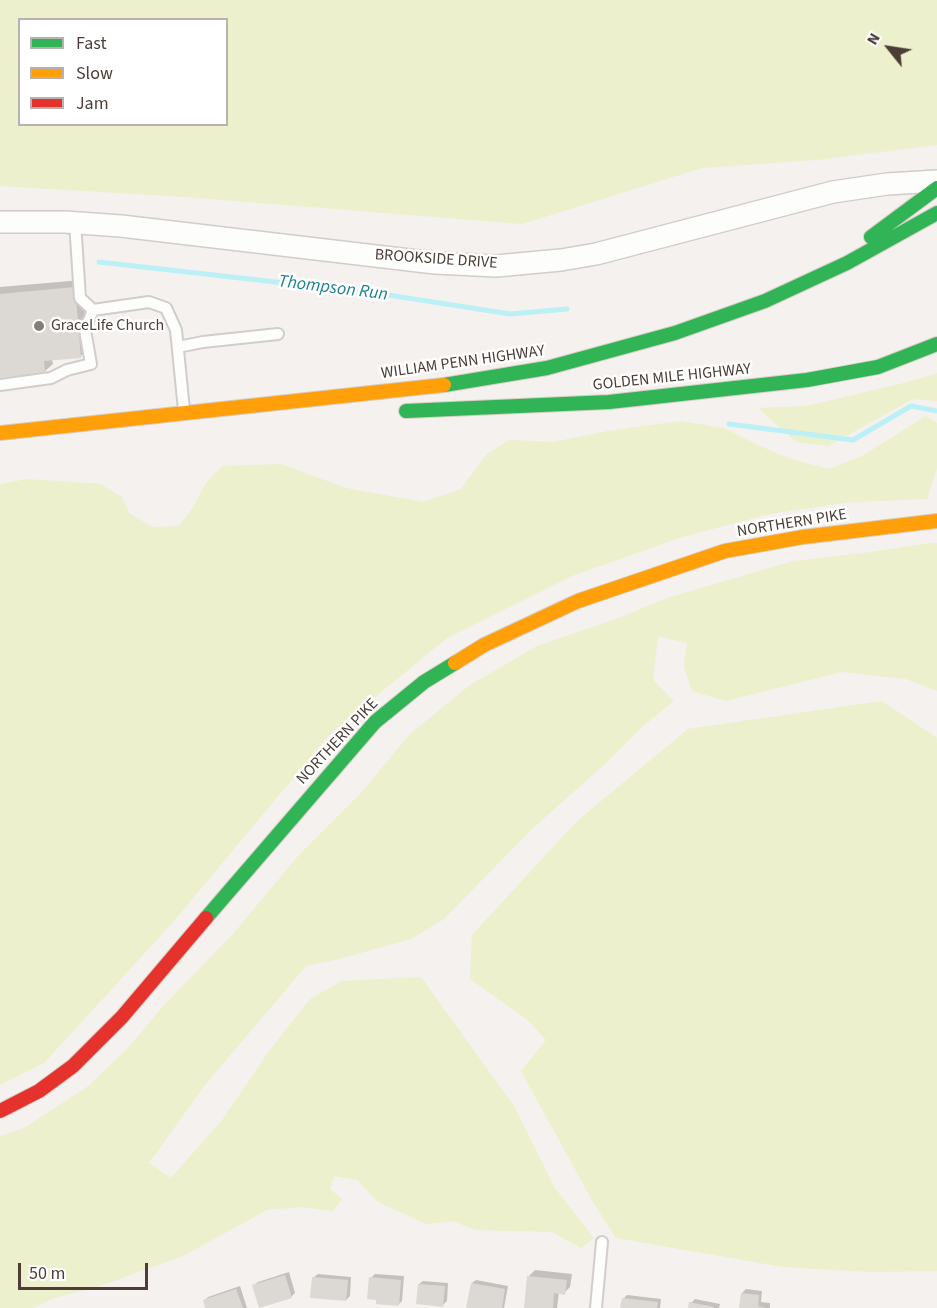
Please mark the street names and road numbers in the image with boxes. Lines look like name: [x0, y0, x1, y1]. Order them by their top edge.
street label: BROOKSIDE DRIVE: [374, 246, 498, 274]
street label: WILLIAM PENN HIGHWAY: [380, 342, 546, 384]
street label: GOLDEN MILE HIGHWAY: [592, 360, 752, 396]
street label: NORTHERN PIKE: [736, 506, 848, 542]
street label: NORTHERN PIKE: [293, 695, 383, 789]

